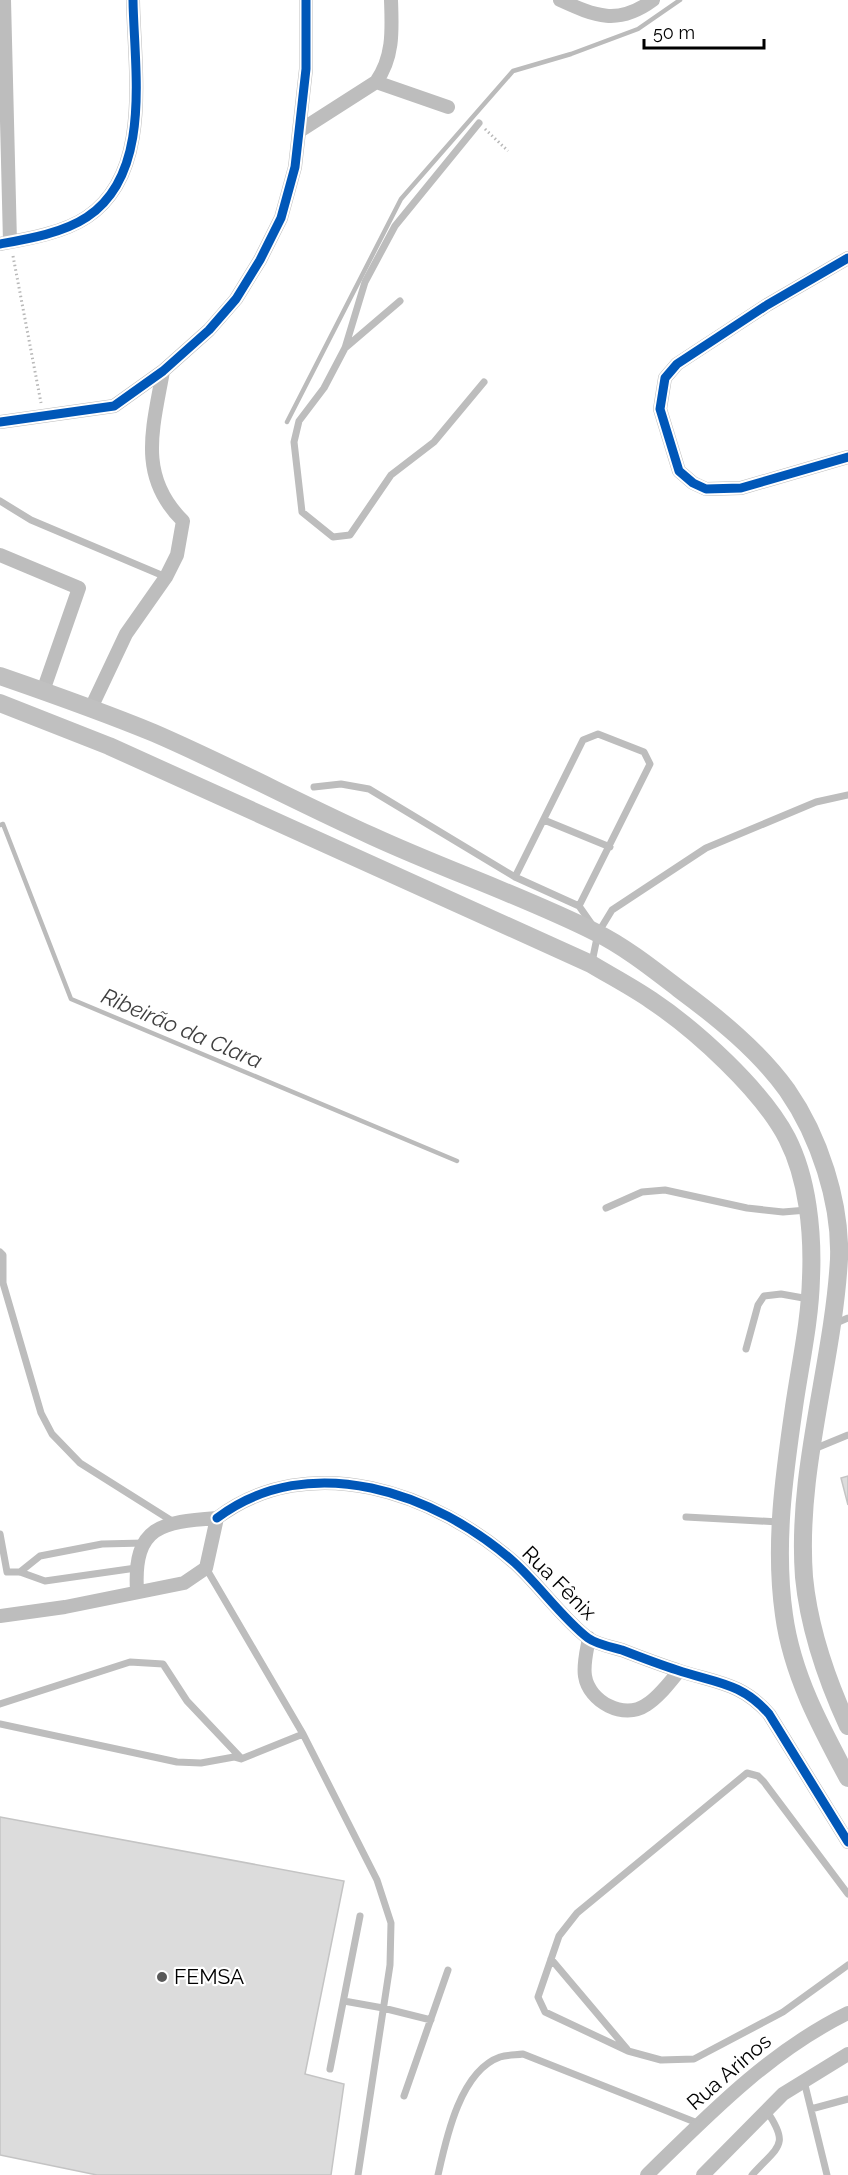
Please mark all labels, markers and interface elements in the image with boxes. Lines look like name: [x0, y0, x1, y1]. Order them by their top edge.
scale bar: [644, 12, 764, 50]
text: 50 m: [653, 22, 695, 43]
water label: Ribeirão da Clara: [98, 982, 266, 1074]
street label: Rua Fênix: [517, 1540, 602, 1625]
place label: FEMSA: [174, 1964, 244, 1989]
marker: FEMSA: [155, 1970, 169, 1984]
street label: Rua Arinos: [682, 2028, 776, 2115]

